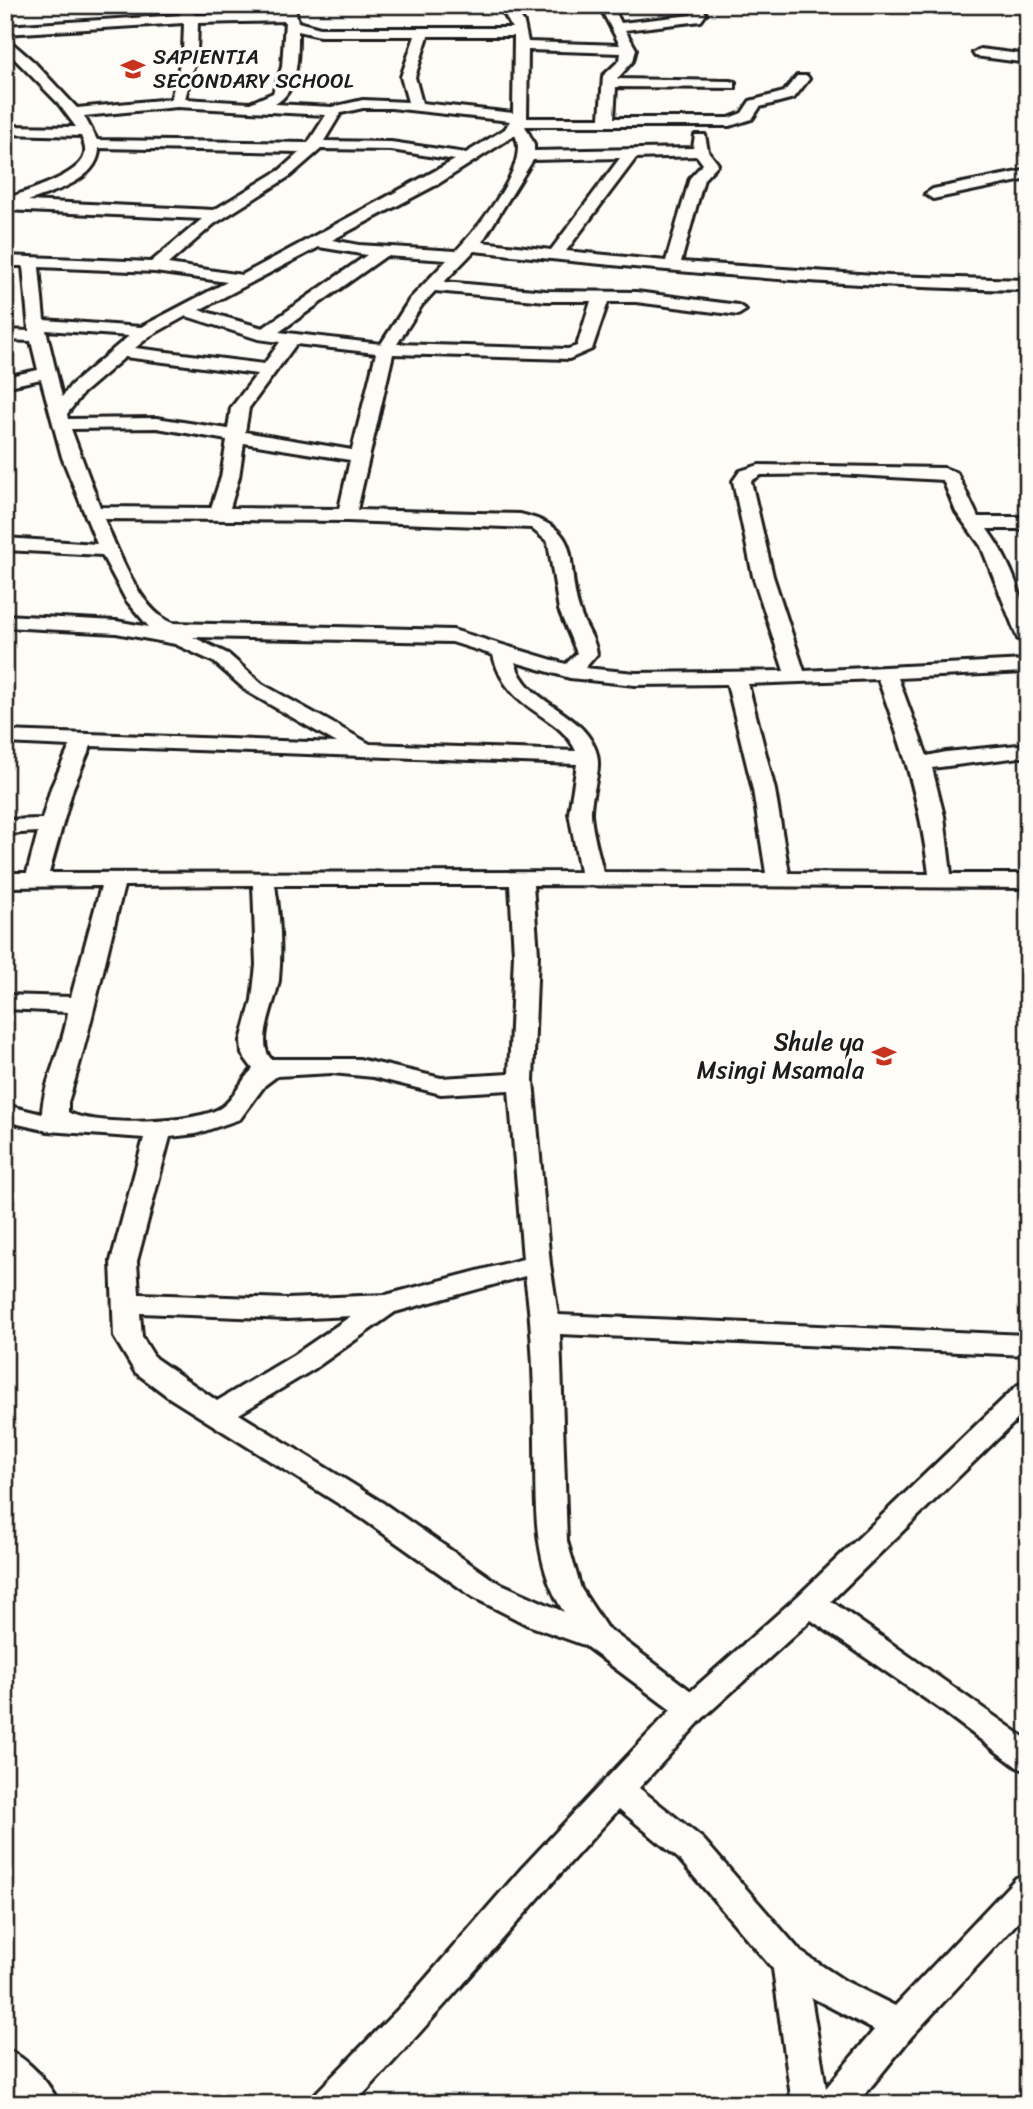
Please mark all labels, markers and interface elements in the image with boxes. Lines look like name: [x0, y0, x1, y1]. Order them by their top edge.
place label: SAPIENTIA SECONDARY SCHOOL: [153, 38, 354, 100]
school or university icon: SAPIENTIA SECONDARY SCHOOL: [119, 55, 147, 83]
place label: Shule ya Msingi Msamala: [697, 1021, 865, 1091]
school or university icon: Shule ya Msingi Msamala: [870, 1042, 898, 1070]

